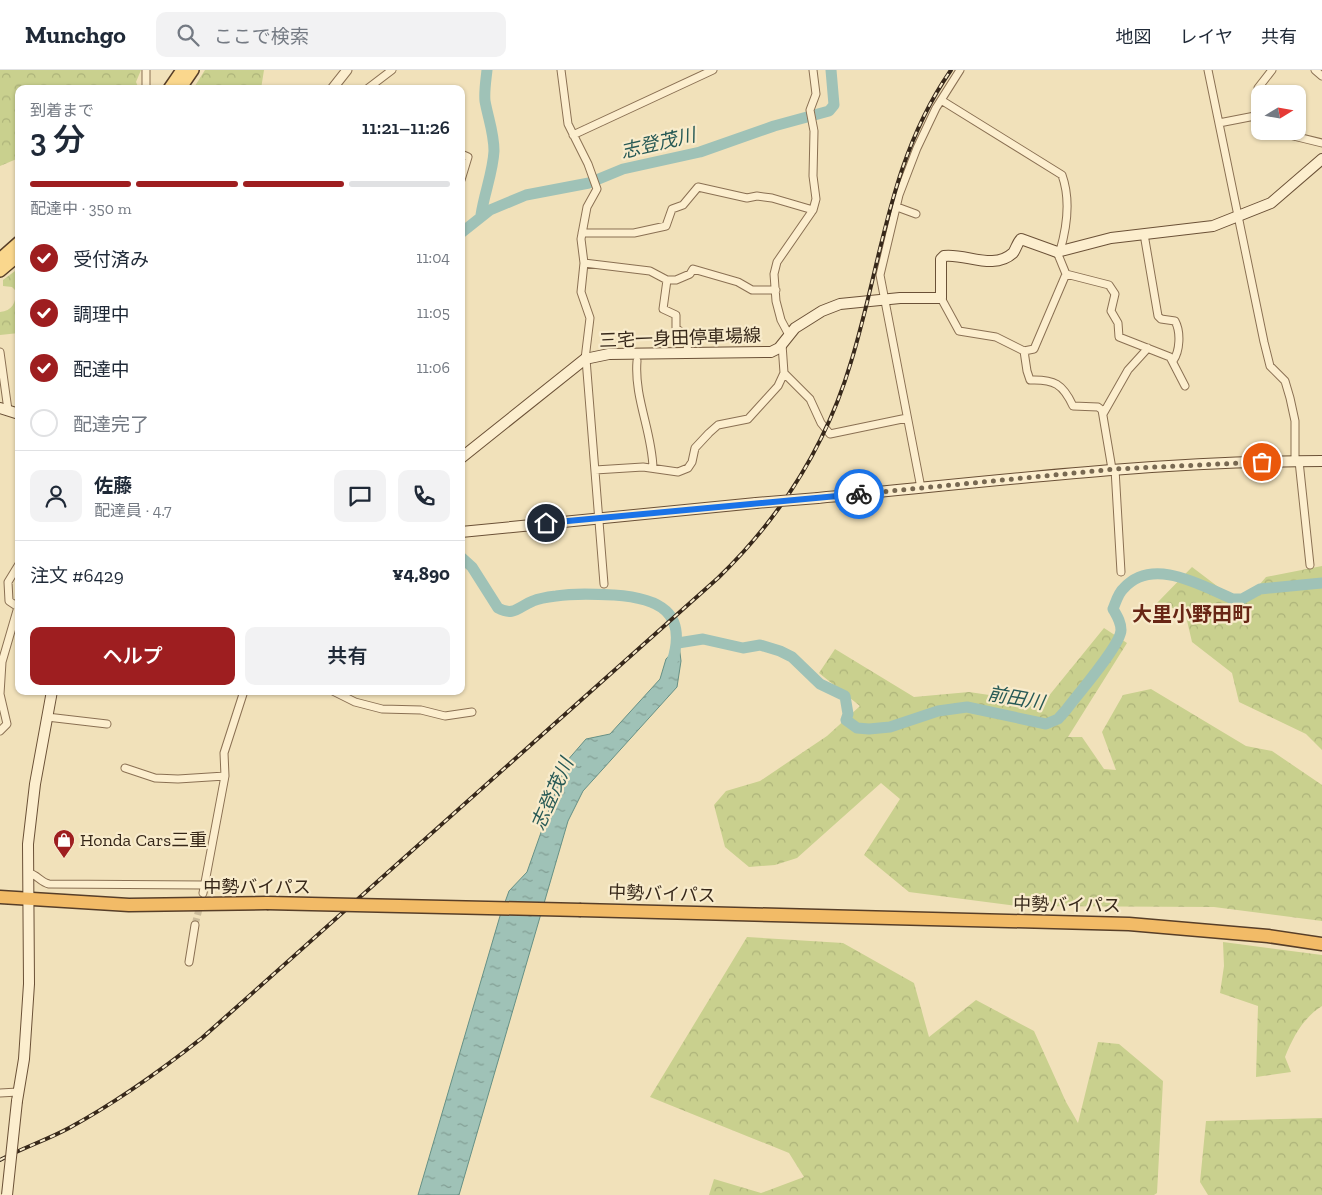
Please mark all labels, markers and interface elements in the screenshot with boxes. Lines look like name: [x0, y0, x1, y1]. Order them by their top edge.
search box: [156, 12, 506, 57]
text: Munchgo: [25, 20, 126, 49]
icon: search: [174, 21, 202, 49]
text: ここで検索: [214, 25, 309, 48]
text: 地図: [1116, 26, 1152, 48]
text: レイヤ: [1180, 26, 1233, 48]
text: 共有: [1261, 26, 1297, 48]
north arrow: [1251, 85, 1306, 140]
map controls: [1251, 85, 1306, 140]
text: 到着まで: [30, 101, 94, 120]
text: 11:21–11:26: [362, 116, 450, 139]
text: 3 分: [30, 121, 85, 159]
water label: 志登茂川: [618, 123, 700, 163]
text: 配達中 · 350 m: [30, 199, 131, 218]
icon: check: [30, 244, 58, 272]
text: 受付済み: [73, 248, 149, 271]
text: 11:04: [416, 248, 450, 267]
icon: check: [30, 299, 58, 327]
text: 調理中: [73, 303, 130, 326]
text: 11:05: [417, 303, 450, 322]
street label: 三宅一身田停車場線: [599, 324, 761, 352]
icon: check: [30, 354, 58, 382]
text: 配達中: [73, 358, 130, 381]
text: 11:06: [416, 358, 450, 377]
text: 配達完了: [73, 413, 149, 436]
pin: [1241, 441, 1283, 483]
icon: bag: [1248, 448, 1276, 476]
courier: [834, 469, 884, 519]
button: person: [30, 470, 82, 522]
button: chat: [334, 470, 386, 522]
button: phone: [398, 470, 450, 522]
text: 佐藤: [94, 474, 132, 497]
icon: bike: [845, 480, 873, 508]
text: 配達員 · 4.7: [94, 501, 172, 520]
pin: [525, 502, 567, 544]
icon: home: [532, 509, 560, 537]
text: ¥4,890: [392, 562, 450, 585]
text: 注文 #6429: [30, 564, 124, 587]
district label: 大里小野田町: [1132, 602, 1252, 626]
button: ヘルプ: [30, 627, 235, 685]
button: 共有: [245, 627, 450, 685]
water label: 前田川: [986, 682, 1048, 715]
water label: 志登茂川: [526, 753, 579, 833]
shop icon: Honda Cars三重: [52, 828, 76, 859]
place label: Honda Cars三重: [80, 829, 207, 851]
street label: 中勢バイパス: [203, 876, 311, 898]
street label: 中勢バイパス: [608, 881, 716, 907]
street label: 中勢バイパス: [1013, 893, 1121, 917]

